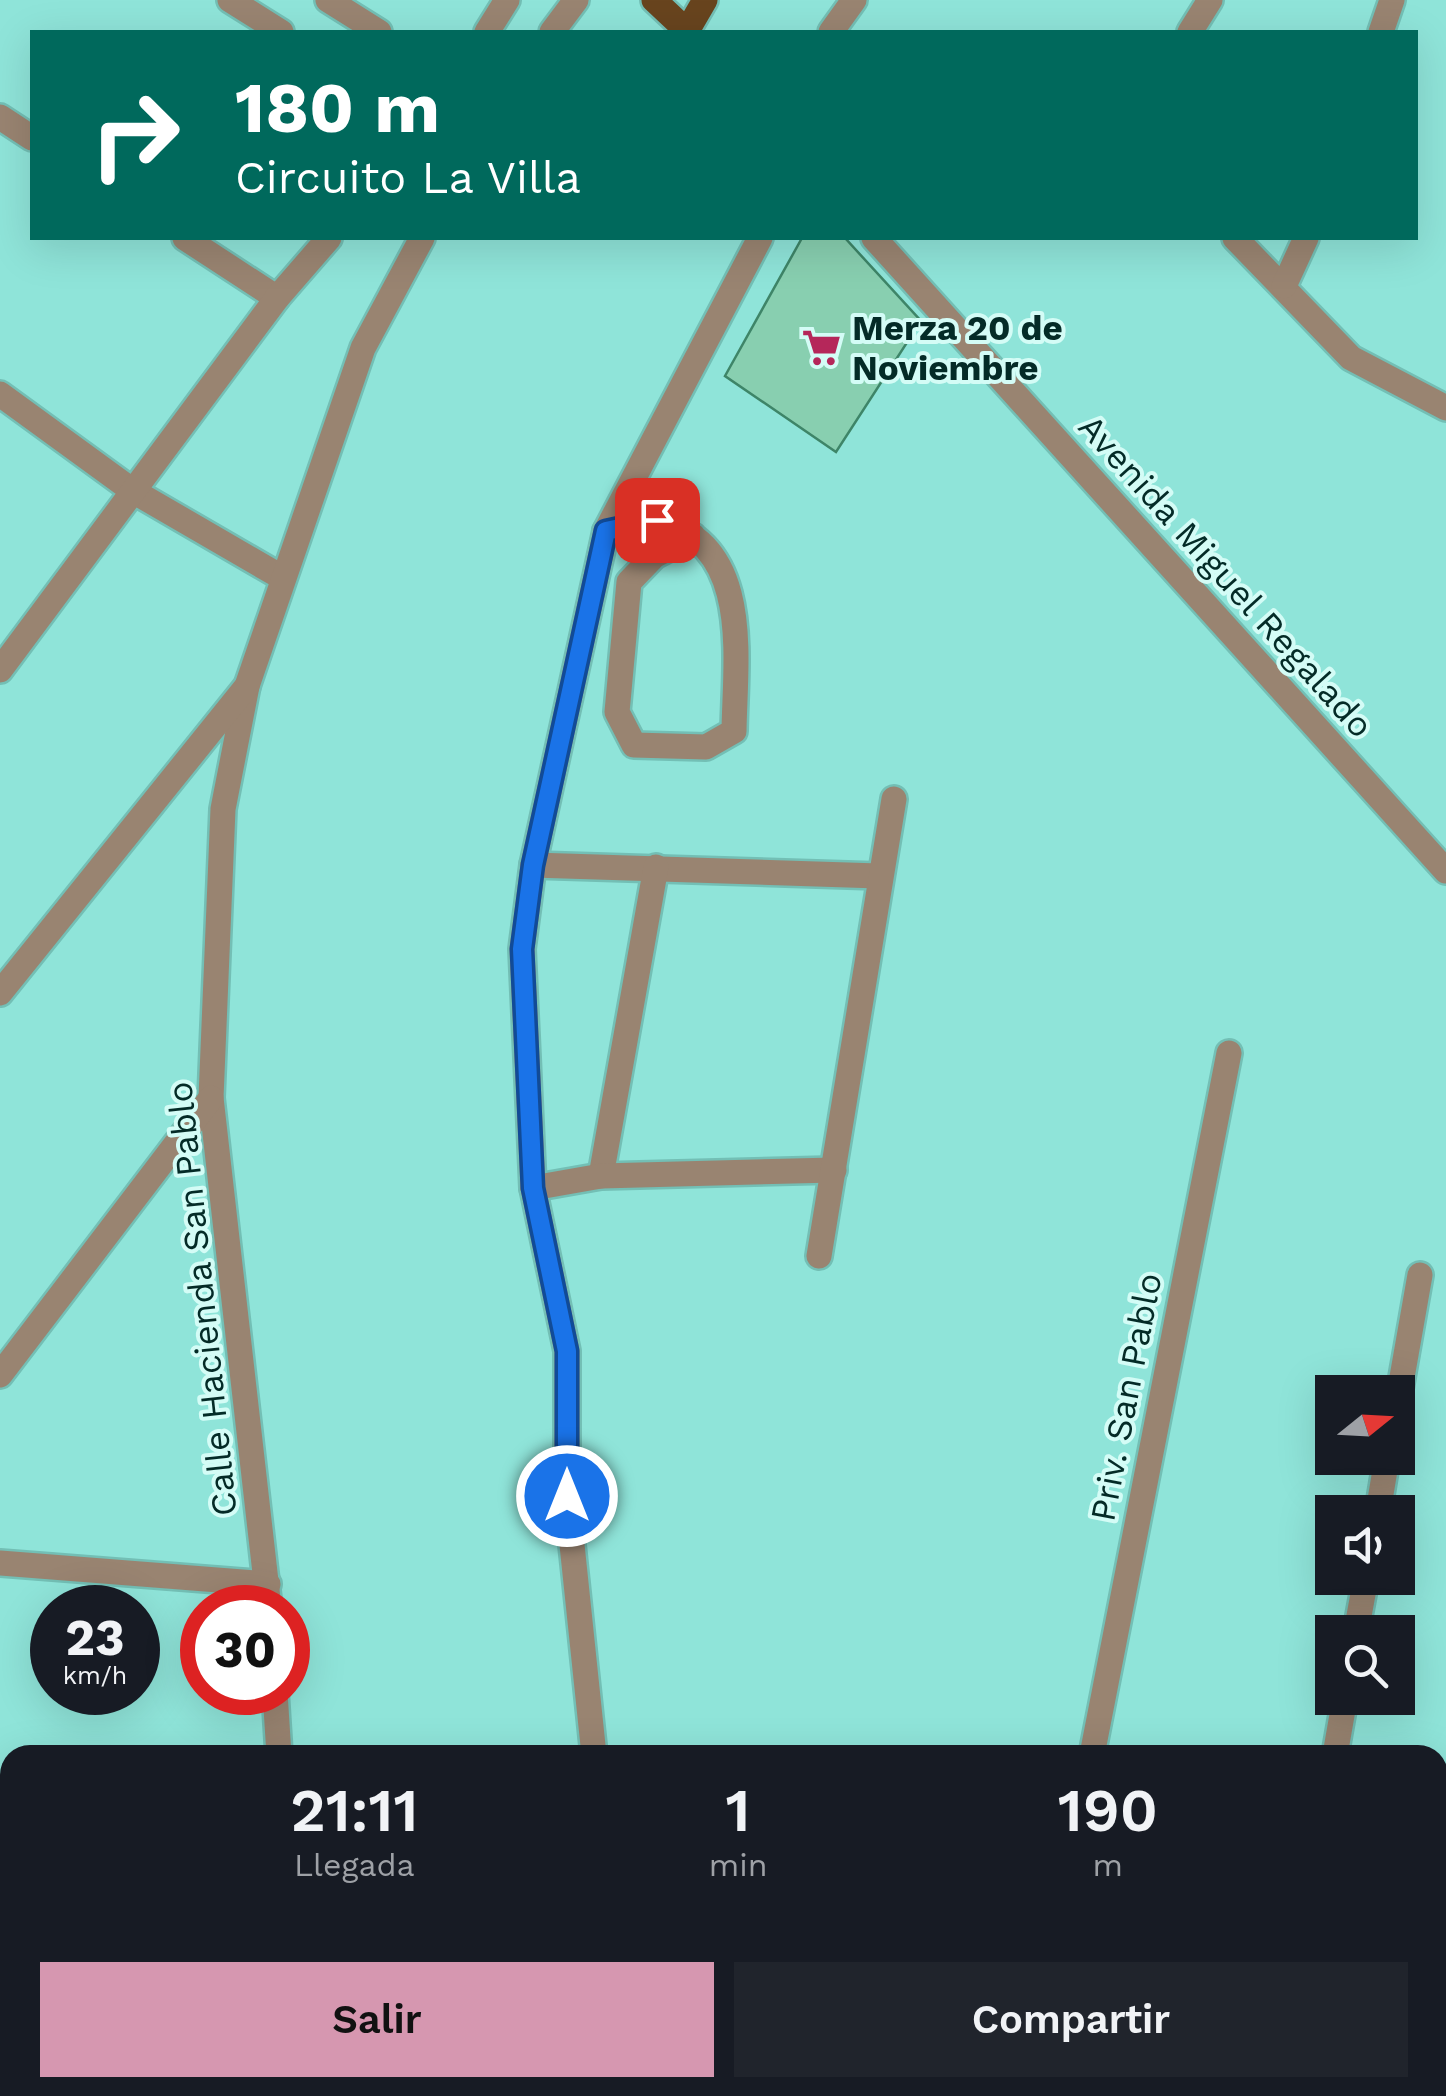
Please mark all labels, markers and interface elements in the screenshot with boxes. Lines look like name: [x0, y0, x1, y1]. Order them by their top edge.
text: 180 m: [235, 67, 440, 149]
icon: right: [70, 70, 200, 200]
text: Circuito La Villa: [235, 151, 581, 204]
place label: Merza 20 de Noviembre: [852, 307, 1063, 389]
supermarket icon: Merza 20 de Noviembre: [801, 327, 843, 369]
street label: Avenida Miguel Regalado: [1070, 406, 1382, 746]
pin: [615, 478, 700, 563]
icon: arrive: [630, 493, 685, 548]
street label: Calle Hacienda San Pablo: [158, 1080, 246, 1518]
street label: Priv. San Pablo: [1081, 1269, 1171, 1525]
north arrow: [1315, 1375, 1415, 1475]
map controls: [1315, 1375, 1415, 1715]
position arrow: [515, 1444, 619, 1548]
button: sound: [1315, 1495, 1415, 1595]
speed limit sign: 30: [180, 1585, 310, 1715]
text: 23: [65, 1608, 125, 1667]
button: search: [1315, 1615, 1415, 1715]
text: km/h: [63, 1661, 127, 1690]
text: 21:11: [290, 1775, 419, 1846]
text: 1: [726, 1775, 751, 1846]
text: 190: [1058, 1775, 1158, 1846]
text: Llegada: [294, 1846, 415, 1884]
text: min: [709, 1846, 768, 1884]
text: m: [1093, 1846, 1123, 1884]
button: Salir: [40, 1962, 714, 2077]
button: Compartir: [734, 1962, 1408, 2077]

